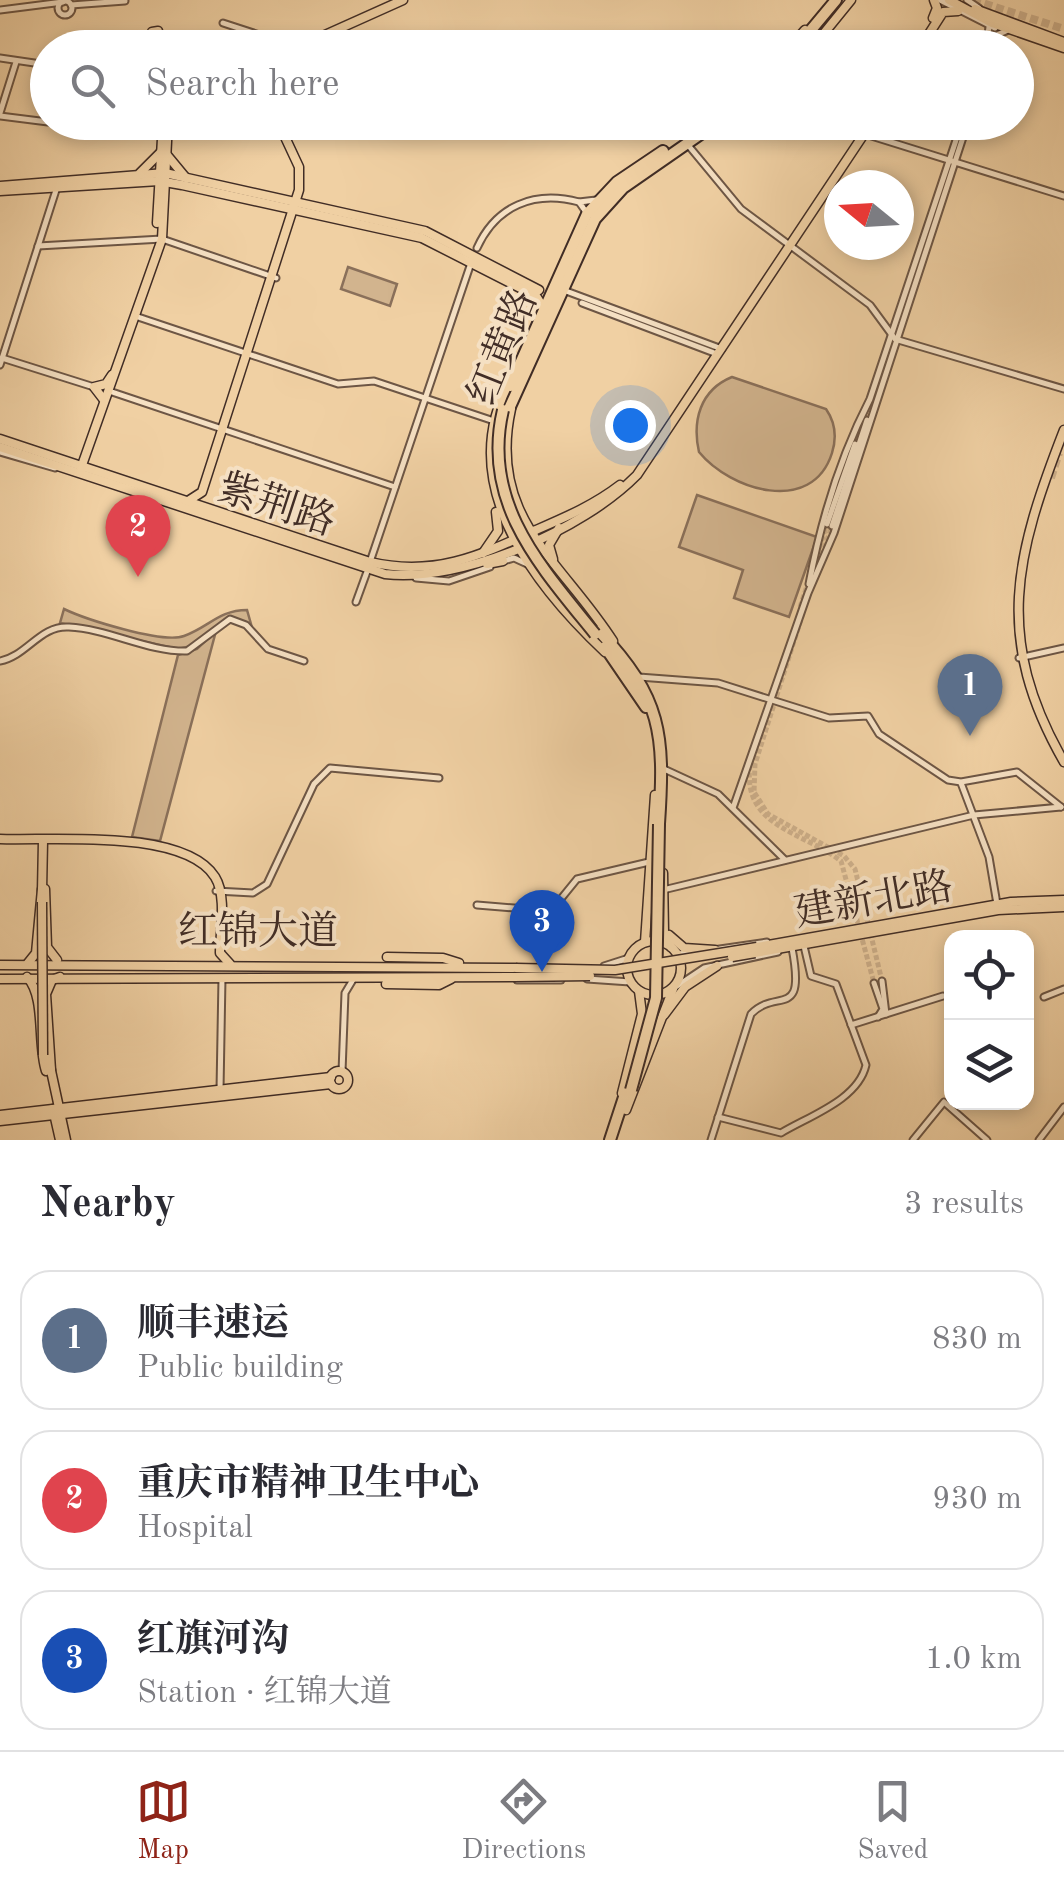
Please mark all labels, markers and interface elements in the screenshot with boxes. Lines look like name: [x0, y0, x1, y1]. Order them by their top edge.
search box: [30, 30, 1034, 140]
icon: search: [65, 58, 120, 113]
text: Search here: [145, 66, 340, 104]
north arrow: [824, 170, 914, 260]
street label: 红黄路: [460, 283, 546, 411]
your location: [605, 400, 656, 451]
street label: 紫荆路: [213, 466, 340, 545]
pin: 2: [106, 494, 170, 577]
pin: 1: [938, 654, 1002, 736]
street label: 建新北路: [791, 864, 956, 936]
pin: 3: [510, 890, 574, 972]
street label: 红锦大道: [178, 910, 338, 954]
map controls: [944, 930, 1034, 1110]
button: locate: [944, 930, 1034, 1020]
button: layers: [944, 1020, 1034, 1110]
text: Nearby: [40, 1184, 176, 1226]
text: 3 results: [904, 1189, 1024, 1221]
text: 顺丰速运: [137, 1306, 289, 1344]
text: 1: [65, 1324, 84, 1356]
text: 830 m: [932, 1324, 1022, 1356]
text: Public building: [137, 1353, 343, 1385]
text: 重庆市精神卫生中心: [137, 1466, 479, 1504]
text: 2: [65, 1484, 84, 1516]
text: 930 m: [932, 1484, 1022, 1516]
text: Hospital: [137, 1513, 253, 1545]
text: 红旗河沟: [137, 1622, 289, 1660]
text: 3: [65, 1644, 84, 1676]
text: 1.0 km: [925, 1644, 1022, 1676]
text: Station · 红锦大道: [137, 1678, 392, 1710]
tab: Map: [136, 1774, 191, 1869]
tab: Directions: [462, 1774, 586, 1869]
tab: Saved: [857, 1774, 928, 1869]

